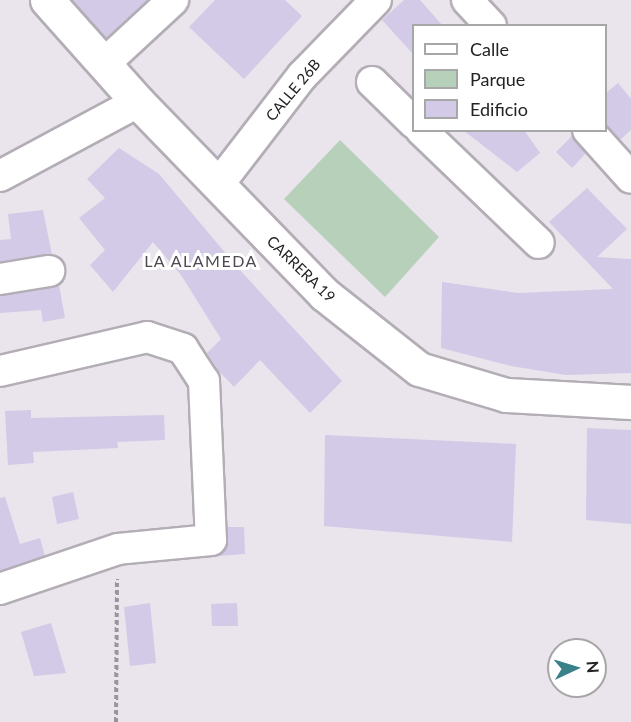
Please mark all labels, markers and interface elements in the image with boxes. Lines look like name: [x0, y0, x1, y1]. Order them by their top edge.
legend: [412, 24, 607, 132]
text: Calle: [470, 38, 509, 60]
street label: CALLE 26B: [262, 55, 324, 125]
text: Parque: [470, 68, 525, 90]
text: Edificio: [470, 98, 528, 120]
street label: CARRERA 19: [263, 232, 339, 306]
district label: LA ALAMEDA: [144, 251, 258, 271]
north arrow: [547, 638, 607, 698]
text: N: [584, 660, 603, 674]

